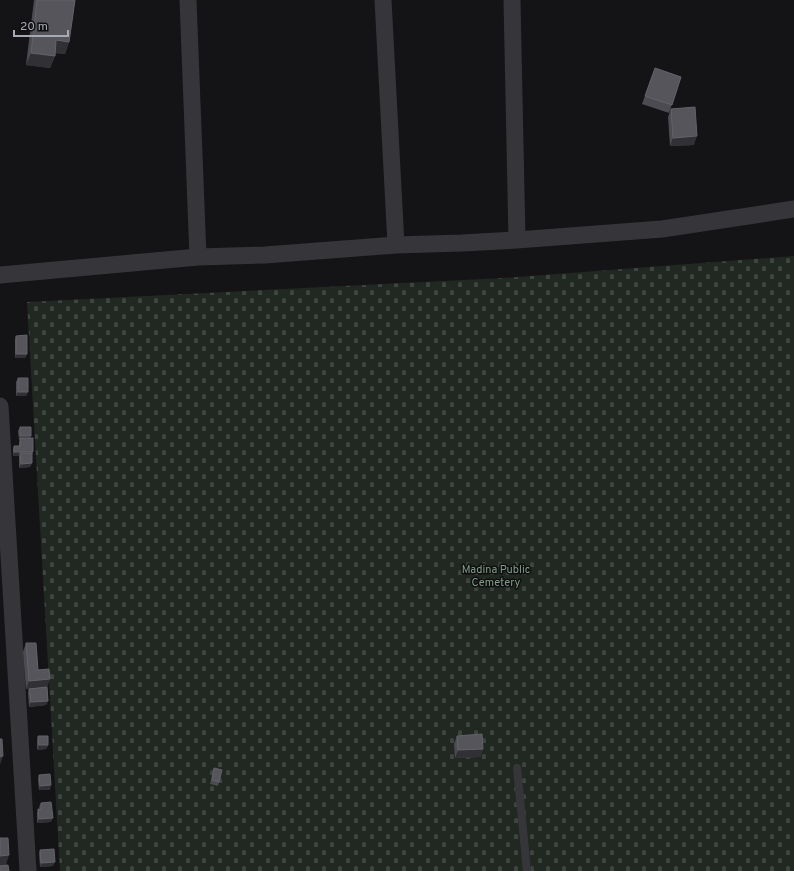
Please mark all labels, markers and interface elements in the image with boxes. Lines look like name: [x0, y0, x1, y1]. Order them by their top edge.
scale bar: [14, 12, 68, 38]
text: 20 m: [20, 19, 48, 35]
park label: Madina Public Cemetery: [462, 563, 530, 590]

